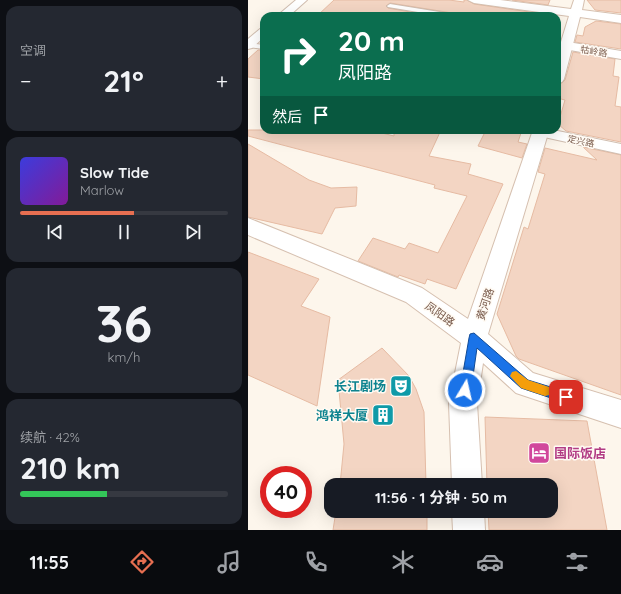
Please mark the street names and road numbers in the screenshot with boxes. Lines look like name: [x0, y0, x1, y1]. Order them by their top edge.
street label: 牯岭路: [580, 43, 608, 59]
street label: 定兴路: [567, 133, 595, 149]
street label: 黄河路: [473, 286, 497, 322]
street label: 凤阳路: [422, 299, 458, 329]

